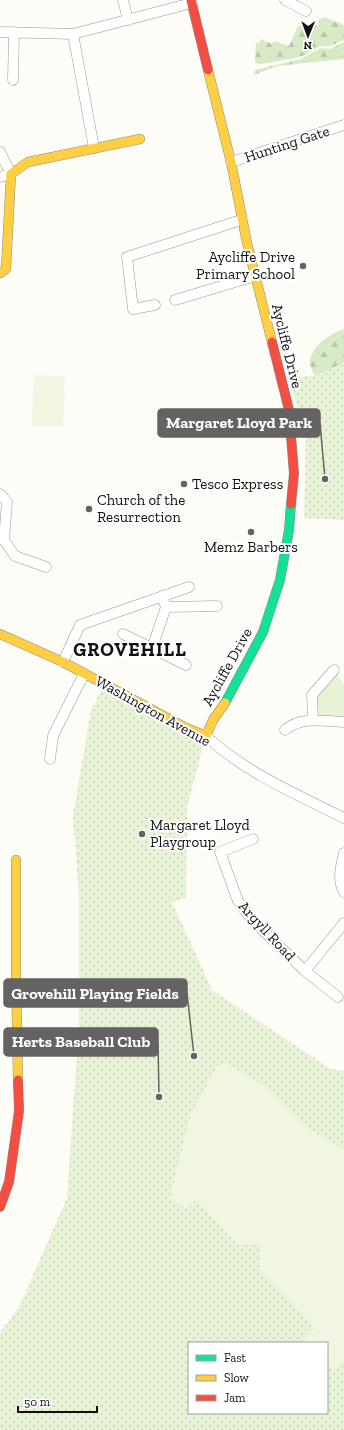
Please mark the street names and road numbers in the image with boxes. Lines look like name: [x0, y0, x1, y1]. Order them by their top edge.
street label: Hunting Gate: [242, 122, 332, 166]
street label: Aycliffe Drive: [268, 302, 306, 390]
street label: Aycliffe Drive: [198, 625, 256, 709]
street label: Washington Avenue: [92, 672, 214, 750]
street label: Argyll Road: [235, 897, 300, 965]

